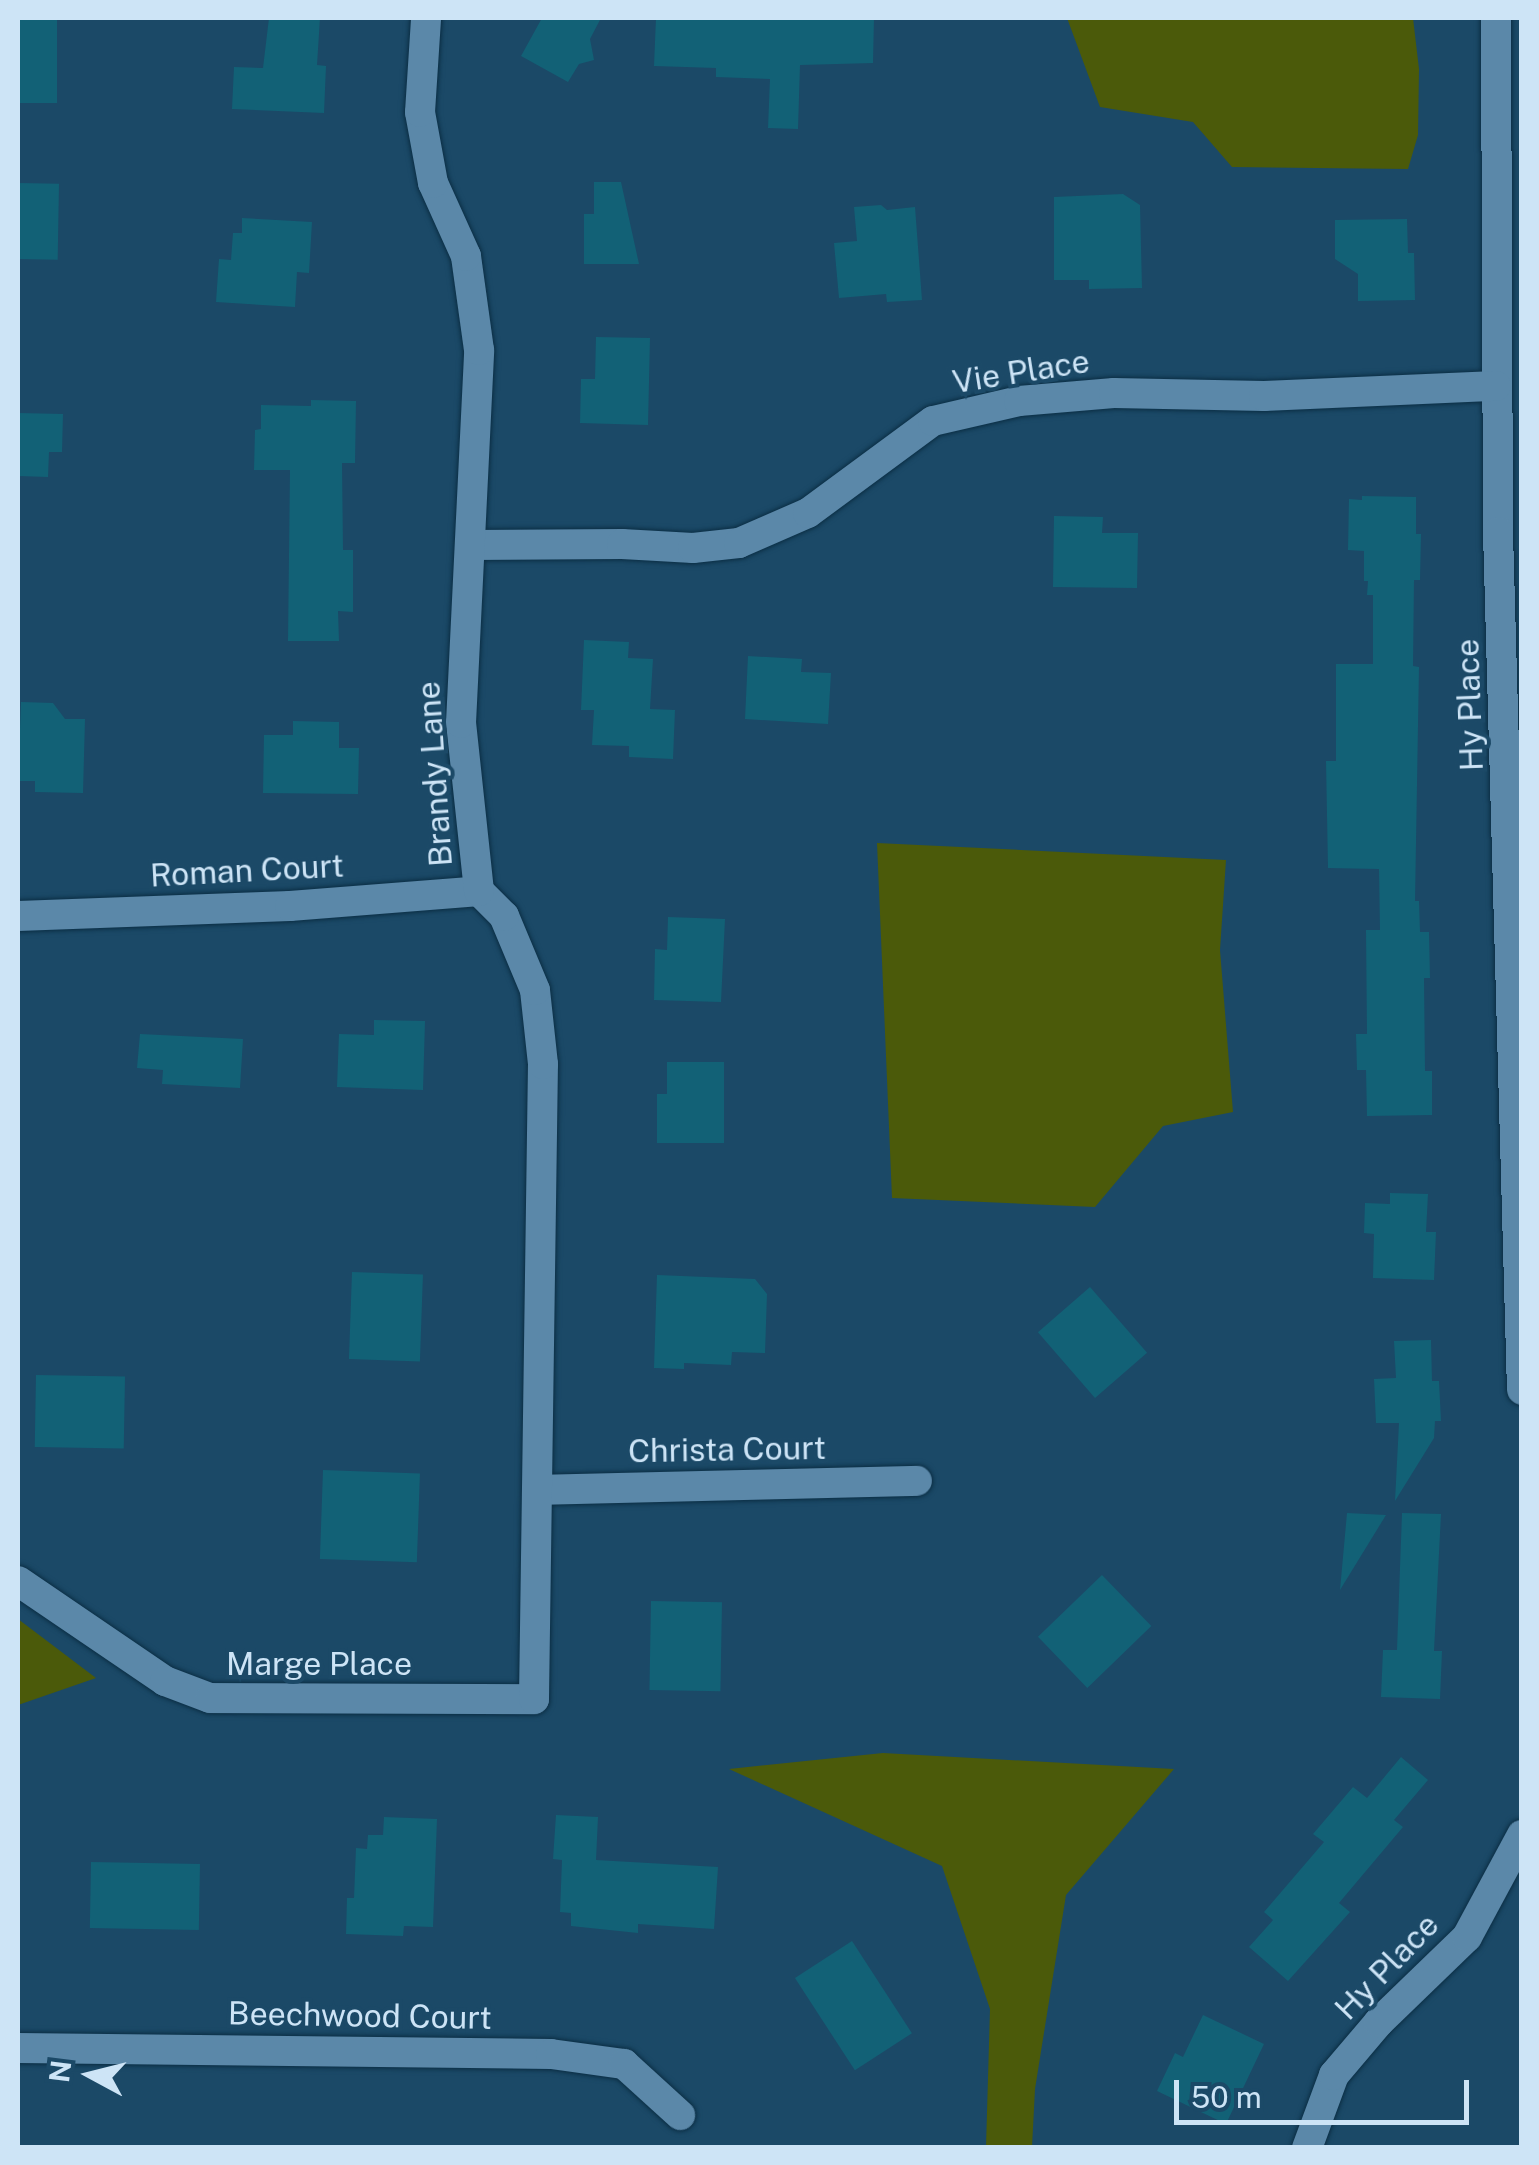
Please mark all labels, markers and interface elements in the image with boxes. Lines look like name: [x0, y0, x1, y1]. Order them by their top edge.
street label: Vie Place: [950, 342, 1092, 402]
street label: Hy Place: [1449, 638, 1491, 772]
street label: Brandy Lane: [409, 680, 461, 868]
street label: Roman Court: [149, 847, 345, 895]
street label: Christa Court: [628, 1429, 826, 1471]
street label: Marge Place: [226, 1645, 412, 1683]
street label: Hy Place: [1327, 1906, 1447, 2028]
street label: Beechwood Court: [228, 1995, 492, 2037]
north arrow: [40, 2025, 140, 2125]
text: N: [42, 2058, 77, 2084]
scale bar: [1179, 2060, 1474, 2122]
text: 50 m: [1191, 2079, 1262, 2115]

